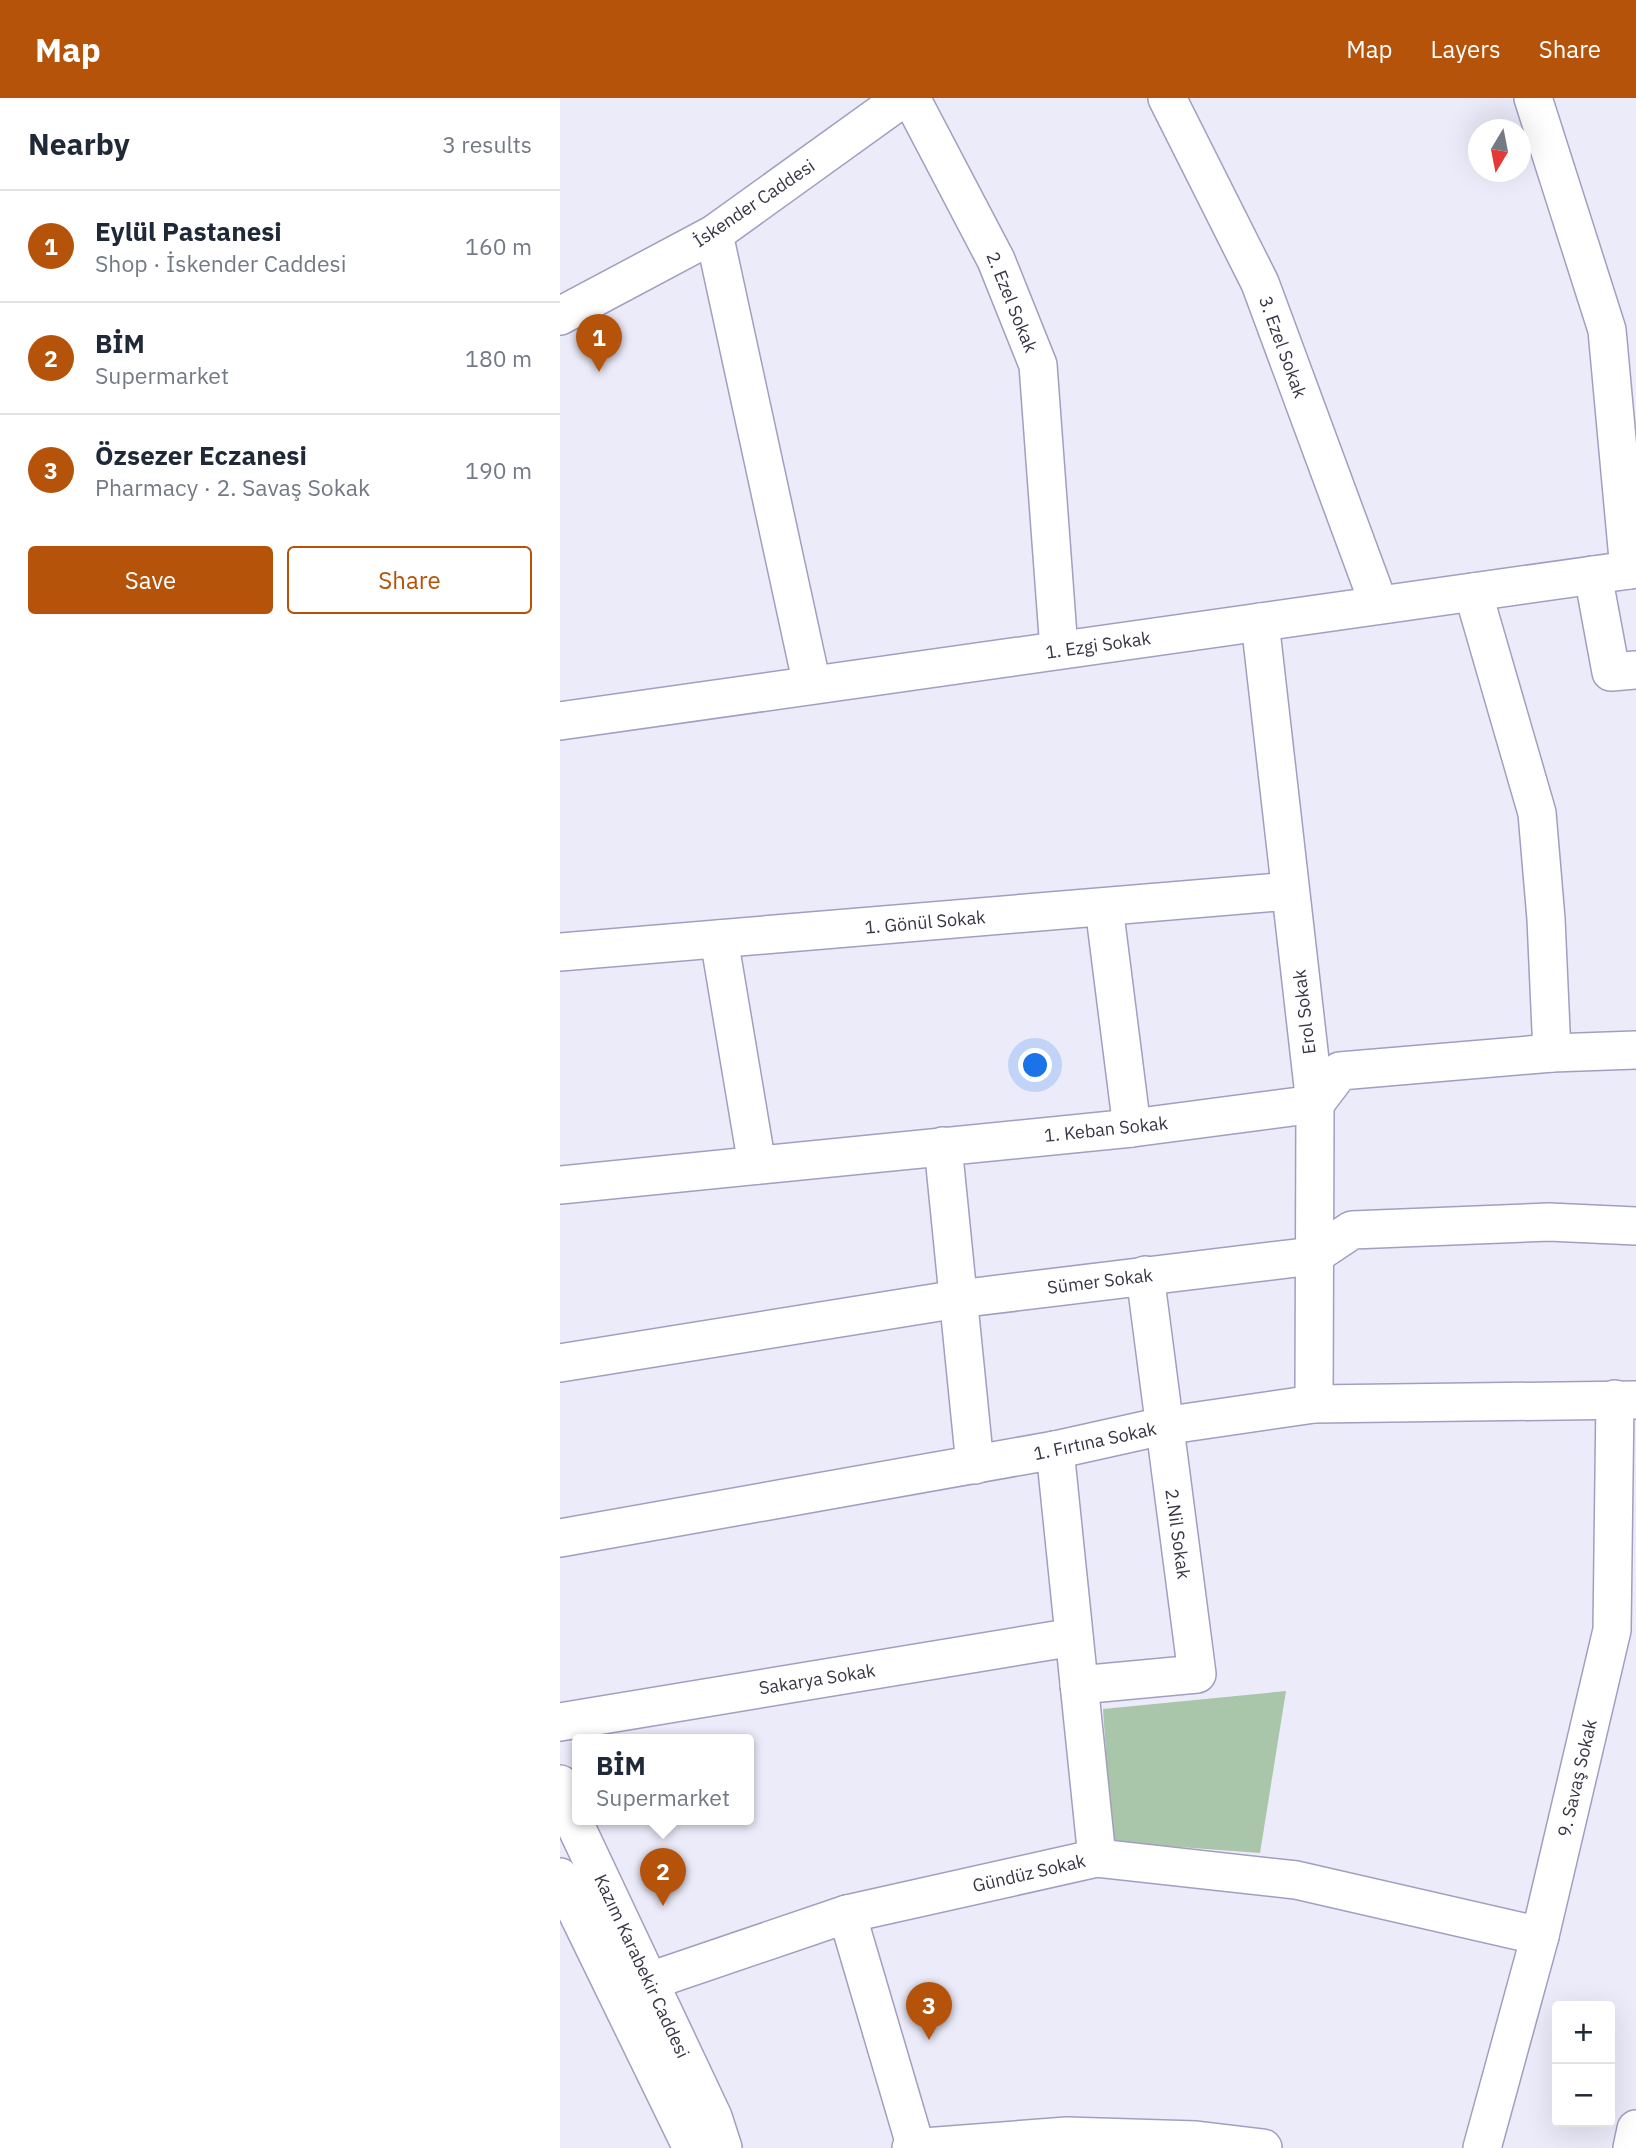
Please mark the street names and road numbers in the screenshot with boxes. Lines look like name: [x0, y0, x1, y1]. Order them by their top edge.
street label: İskender Caddesi: [689, 154, 819, 252]
street label: 2. Ezel Sokak: [981, 248, 1043, 356]
street label: 3. Ezel Sokak: [1254, 293, 1312, 402]
street label: 1. Ezgi Sokak: [1044, 626, 1153, 664]
street label: 1. Gönül Sokak: [864, 905, 987, 939]
street label: Erol Sokak: [1287, 968, 1321, 1056]
street label: 1. Keban Sokak: [1043, 1111, 1170, 1147]
street label: Sümer Sokak: [1046, 1263, 1155, 1299]
street label: 1. Fırtına Sokak: [1032, 1417, 1159, 1465]
street label: 2.Nil Sokak: [1160, 1487, 1196, 1581]
street label: Sakarya Sokak: [757, 1658, 877, 1700]
street label: 9. Savaş Sokak: [1552, 1716, 1602, 1839]
street label: Gündüz Sokak: [970, 1849, 1088, 1897]
street label: Kazım Karabekir Caddesi: [589, 1870, 695, 2062]

